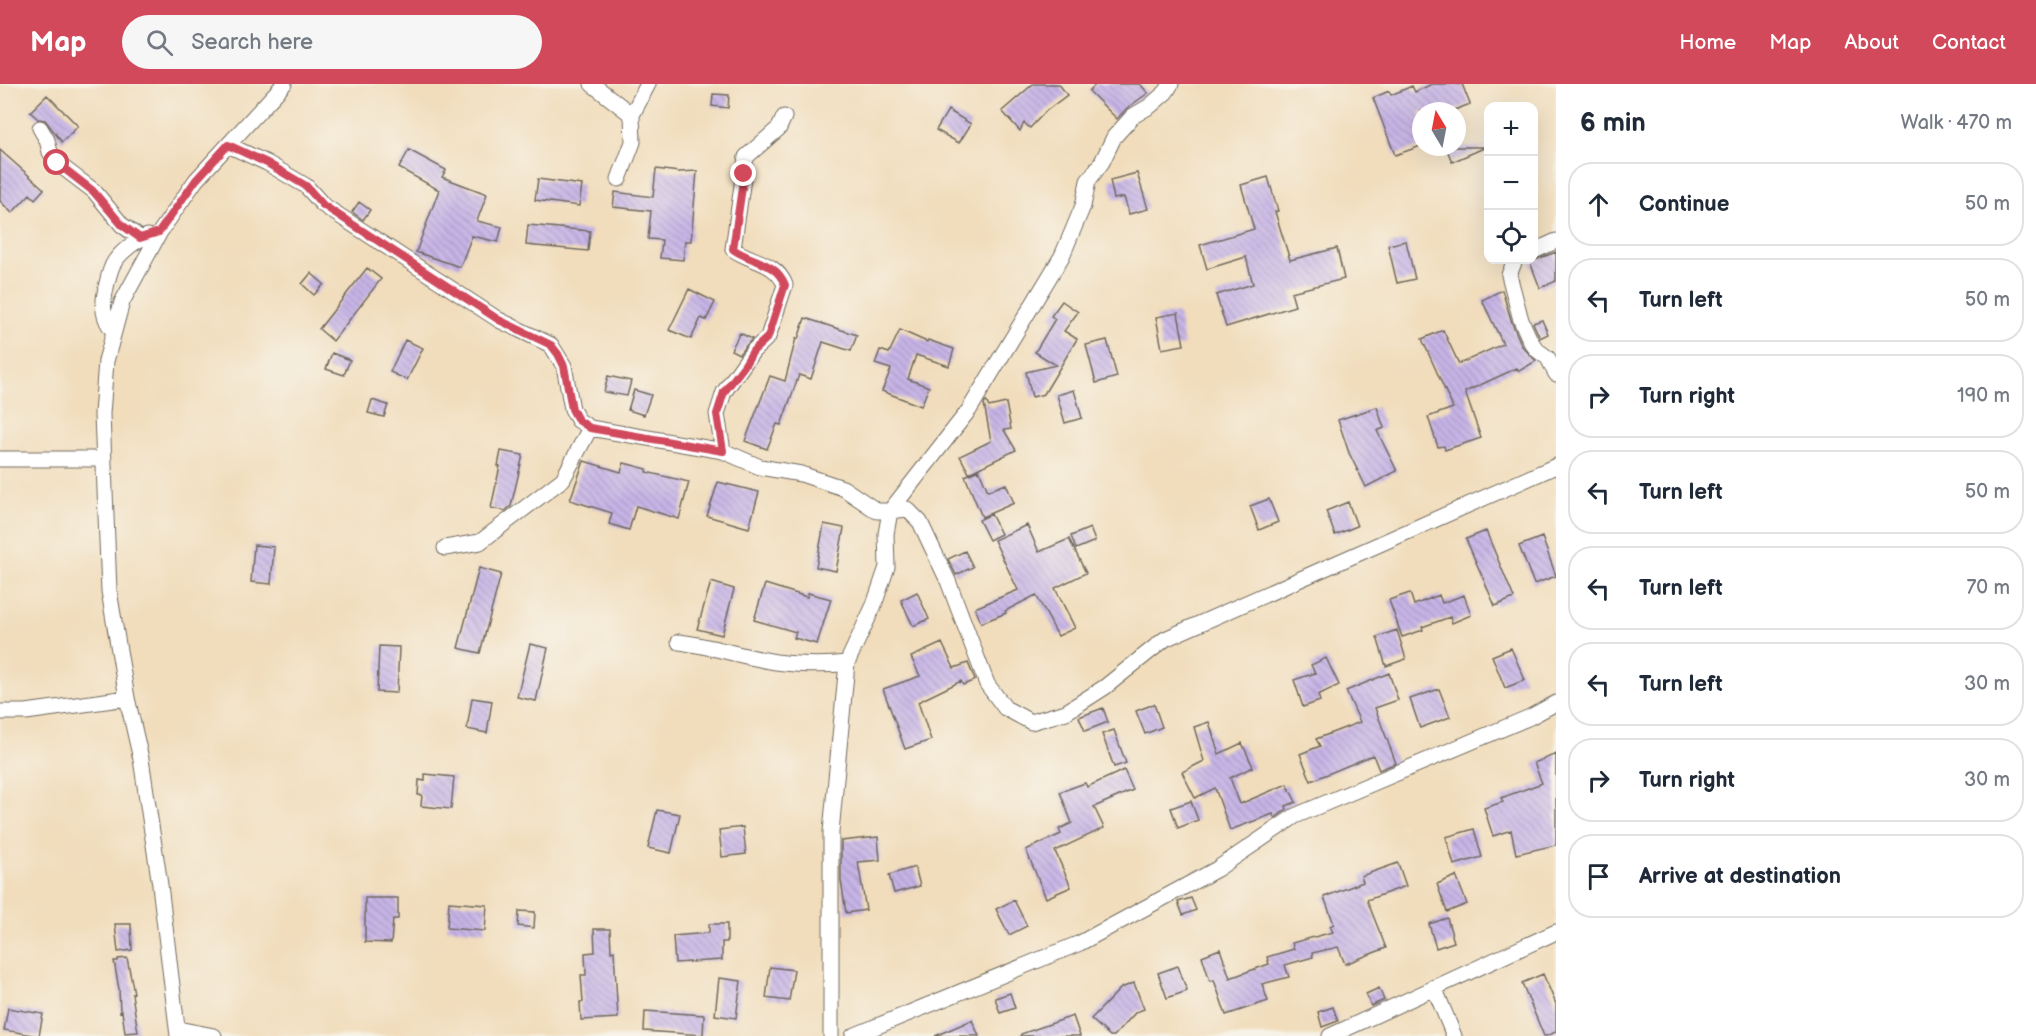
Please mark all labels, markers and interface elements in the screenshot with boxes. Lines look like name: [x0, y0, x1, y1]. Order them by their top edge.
search box: [122, 15, 542, 69]
text: Map: [30, 26, 86, 59]
icon: search: [143, 26, 176, 59]
text: Search here: [191, 29, 313, 56]
text: Home: [1679, 30, 1736, 55]
text: Map: [1769, 30, 1811, 55]
text: About: [1844, 30, 1899, 55]
text: Contact: [1932, 30, 2006, 55]
north arrow: [1412, 102, 1466, 156]
map controls: [1484, 102, 1538, 264]
button: +: [1484, 102, 1538, 156]
text: 6 min: [1580, 108, 1646, 139]
text: Walk · 470 m: [1901, 111, 2012, 135]
route start: [43, 149, 69, 175]
button: −: [1484, 156, 1538, 210]
route end: [730, 160, 756, 186]
icon: ahead: [1582, 188, 1615, 221]
text: Continue: [1639, 191, 1729, 218]
text: 50 m: [1965, 192, 2010, 216]
button: locate: [1484, 210, 1538, 264]
icon: left: [1582, 284, 1615, 317]
text: Turn left: [1639, 287, 1723, 314]
text: 50 m: [1965, 288, 2010, 312]
icon: right: [1582, 380, 1615, 413]
text: Turn right: [1639, 383, 1735, 410]
text: 190 m: [1957, 384, 2010, 408]
icon: left: [1582, 476, 1615, 509]
text: Turn left: [1639, 479, 1723, 506]
text: 50 m: [1965, 480, 2010, 504]
icon: left: [1582, 572, 1615, 605]
text: Turn left: [1639, 575, 1723, 602]
text: 70 m: [1966, 576, 2010, 600]
icon: left: [1582, 668, 1615, 701]
text: Turn left: [1639, 671, 1723, 698]
text: 30 m: [1964, 672, 2010, 696]
icon: right: [1582, 764, 1615, 797]
text: Turn right: [1639, 767, 1735, 794]
text: 30 m: [1964, 768, 2010, 792]
icon: arrive: [1582, 860, 1615, 893]
text: Arrive at destination: [1639, 863, 1841, 890]

